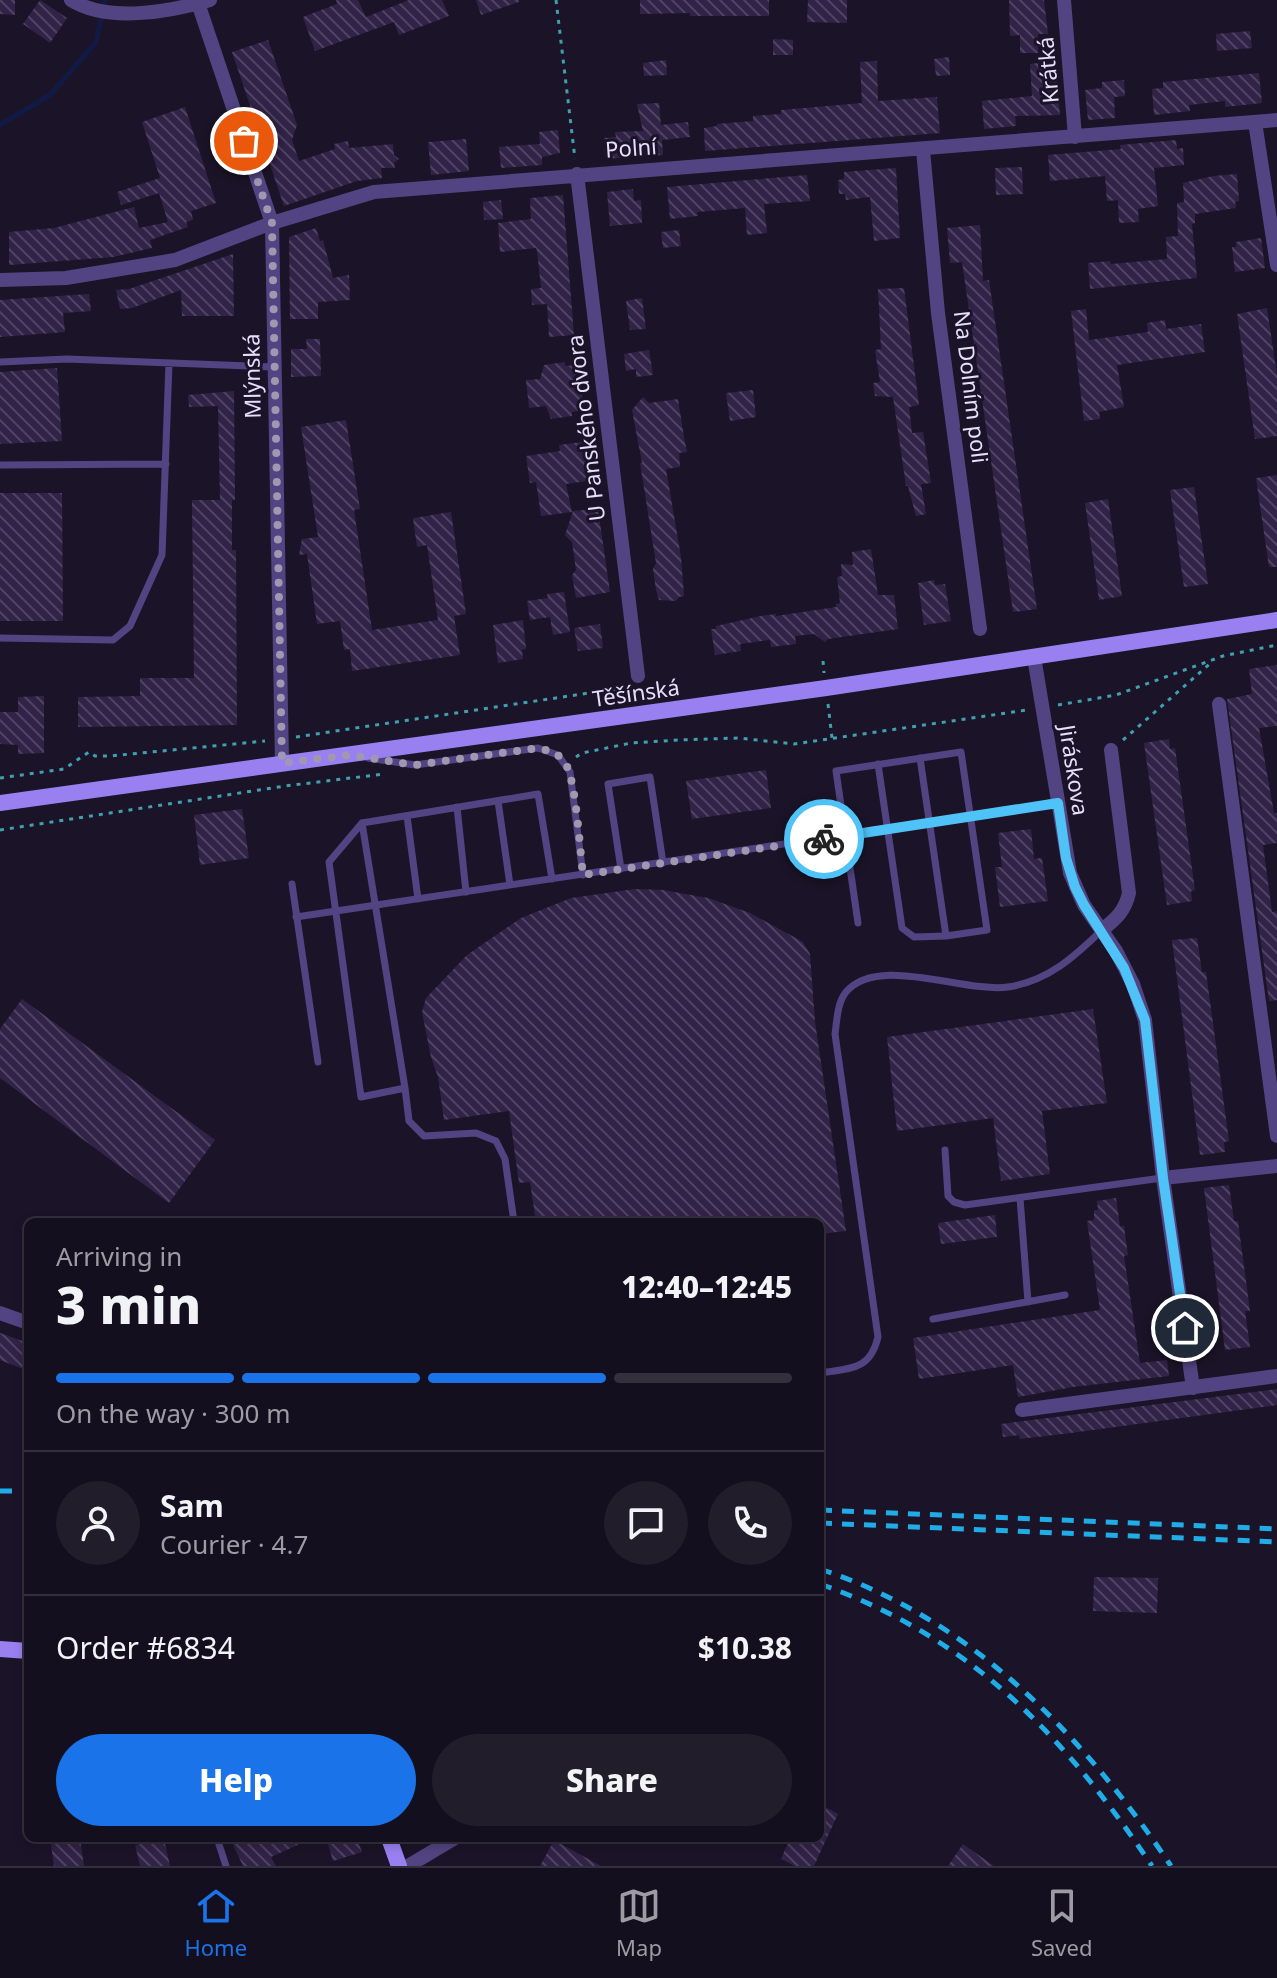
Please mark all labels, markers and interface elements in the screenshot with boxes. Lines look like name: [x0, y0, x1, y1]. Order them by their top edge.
street label: Krátká: [1029, 36, 1065, 105]
pin: [210, 107, 278, 175]
icon: bag: [222, 119, 266, 163]
street label: Polní: [604, 130, 659, 164]
street label: Na Dolním poli: [948, 309, 996, 465]
street label: Mlýnská: [235, 333, 267, 419]
street label: U Panského dvora: [559, 333, 611, 523]
street label: Těšínská: [590, 671, 681, 713]
street label: Jiráskova: [1053, 720, 1097, 817]
courier: [784, 799, 864, 879]
icon: bike: [802, 817, 846, 861]
text: Arriving in: [56, 1238, 182, 1274]
text: 12:40–12:45: [621, 1266, 792, 1307]
text: 3 min: [56, 1268, 201, 1339]
pin: [1151, 1294, 1219, 1362]
icon: home: [1163, 1306, 1207, 1350]
text: On the way · 300 m: [56, 1395, 290, 1431]
button: person: [56, 1481, 140, 1565]
button: chat: [604, 1481, 688, 1565]
button: phone: [708, 1481, 792, 1565]
text: Sam: [160, 1485, 224, 1526]
text: Courier · 4.7: [160, 1526, 308, 1562]
text: Order #6834: [56, 1627, 235, 1668]
text: $10.38: [698, 1627, 792, 1668]
button: Help: [56, 1734, 416, 1826]
button: Share: [432, 1734, 792, 1826]
tab: Home: [185, 1884, 247, 1962]
tab: Map: [616, 1884, 662, 1962]
tab: Saved: [1031, 1884, 1092, 1962]

